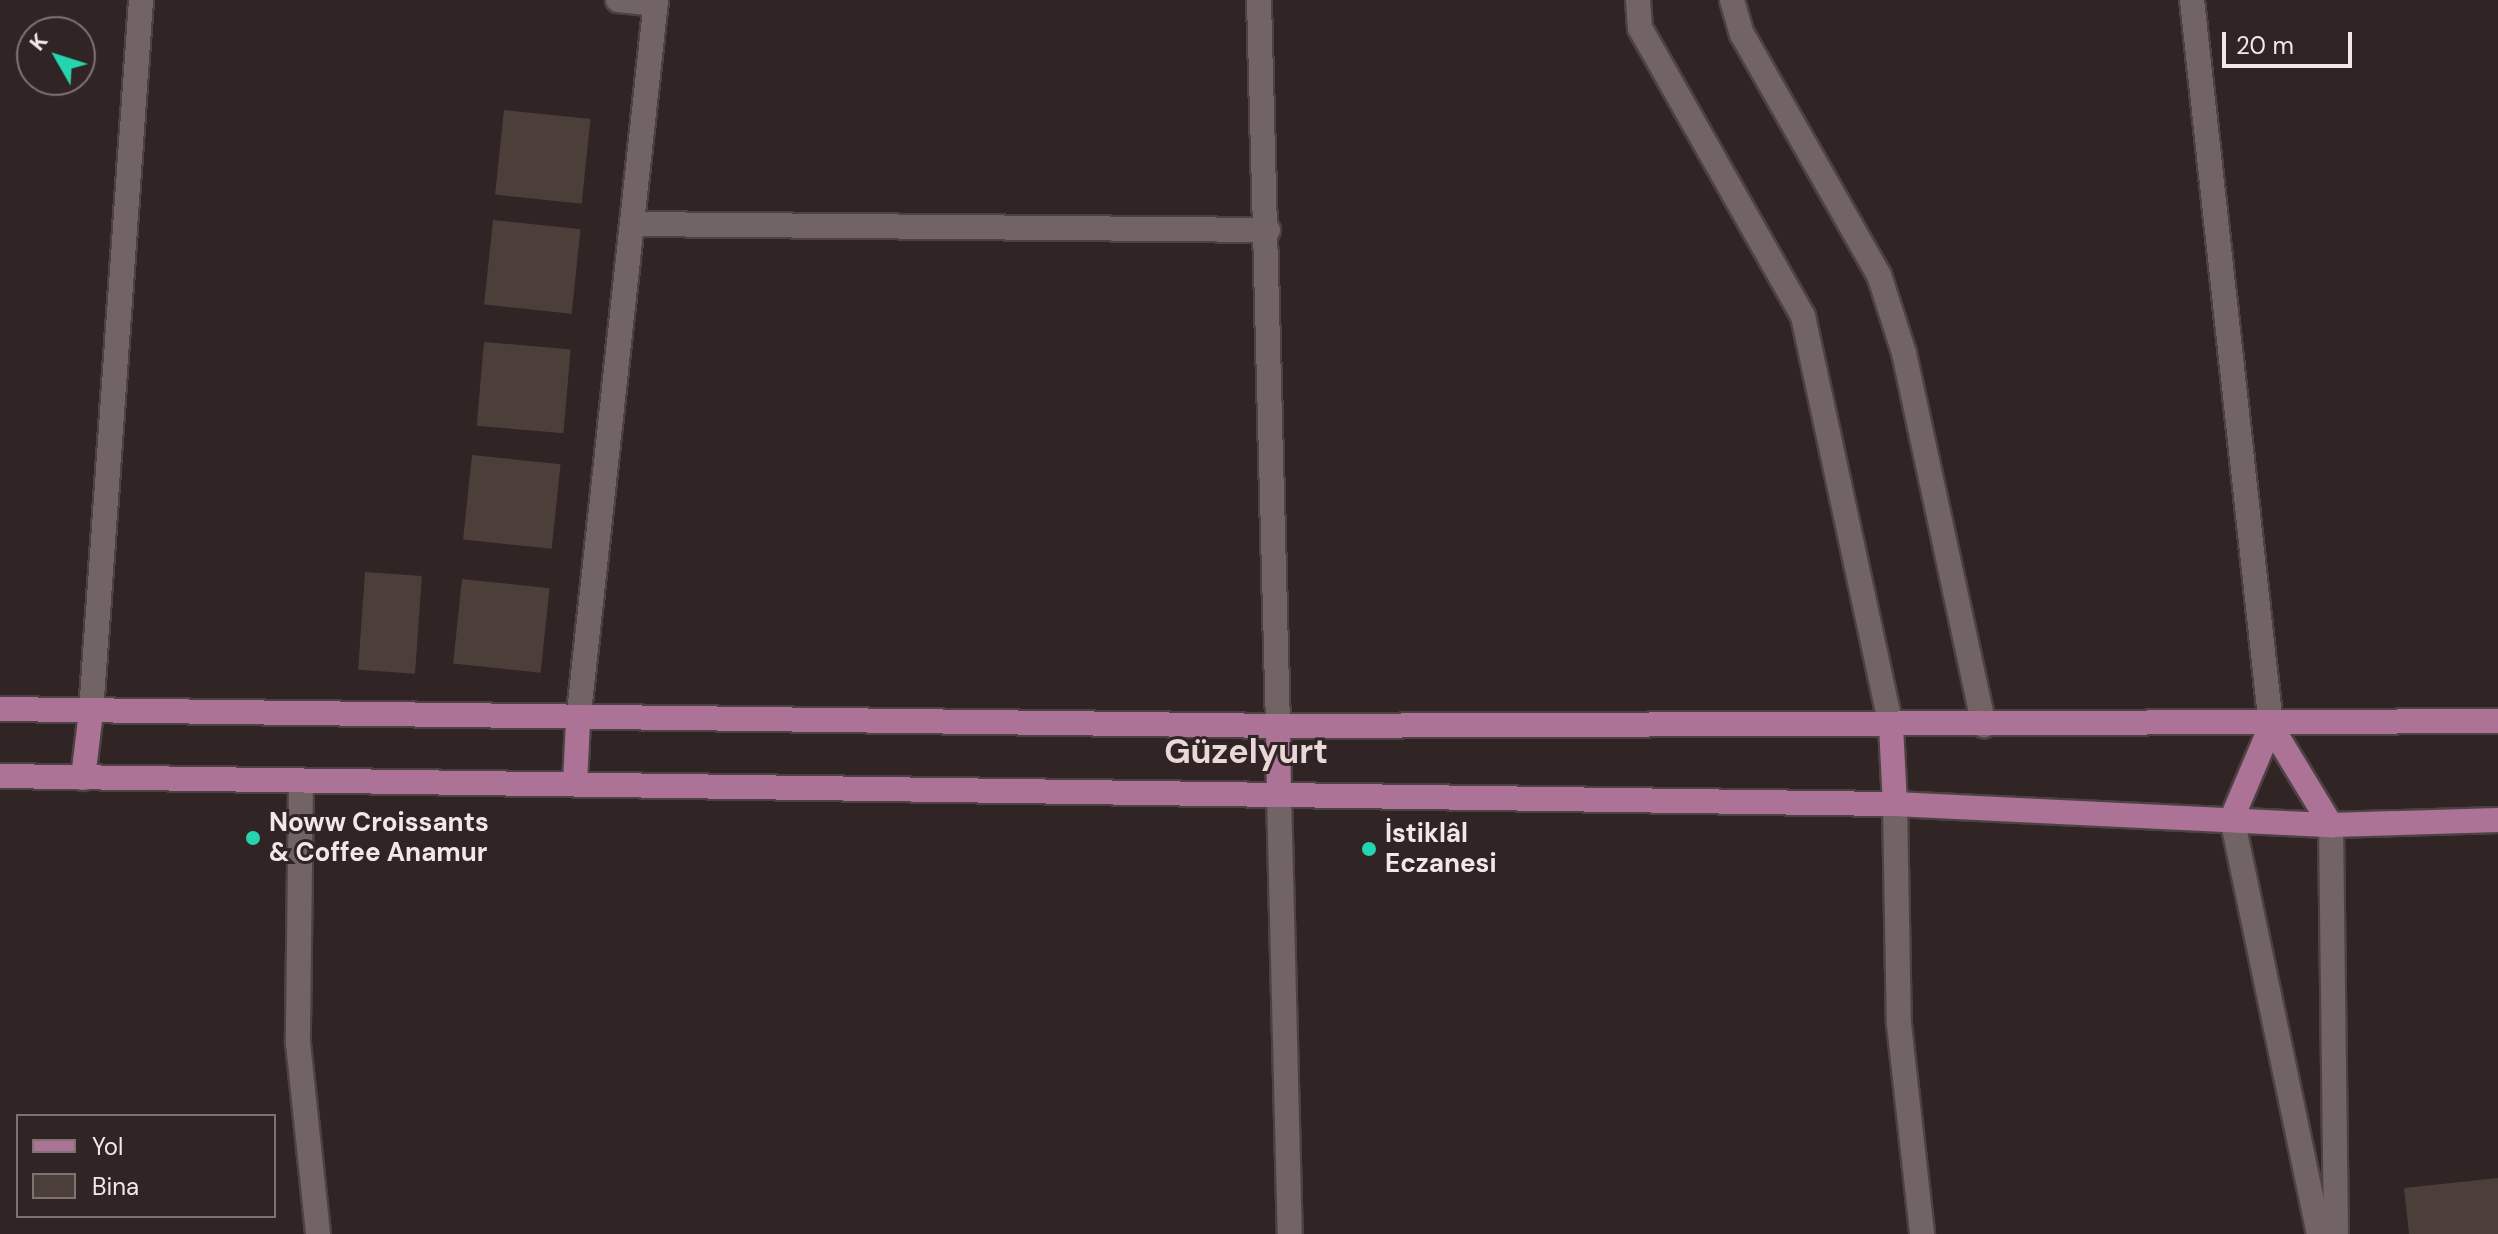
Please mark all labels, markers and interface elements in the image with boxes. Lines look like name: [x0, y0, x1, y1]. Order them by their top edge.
north arrow: [16, 16, 96, 96]
scale bar: [2226, 16, 2356, 66]
text: K: [23, 27, 54, 57]
text: 20 m: [2236, 30, 2294, 61]
district label: Güzelyurt: [1164, 732, 1328, 772]
place label: Noww Croissants & Coffee Anamur: [269, 807, 489, 868]
place label: İstiklâl Eczanesi: [1385, 818, 1497, 880]
marker: Noww Croissants & Coffee Anamur: [244, 829, 262, 847]
marker: İstiklâl Eczanesi: [1360, 840, 1378, 858]
legend: [16, 1114, 276, 1218]
text: Yol: [92, 1131, 123, 1162]
text: Bina: [92, 1171, 139, 1202]

